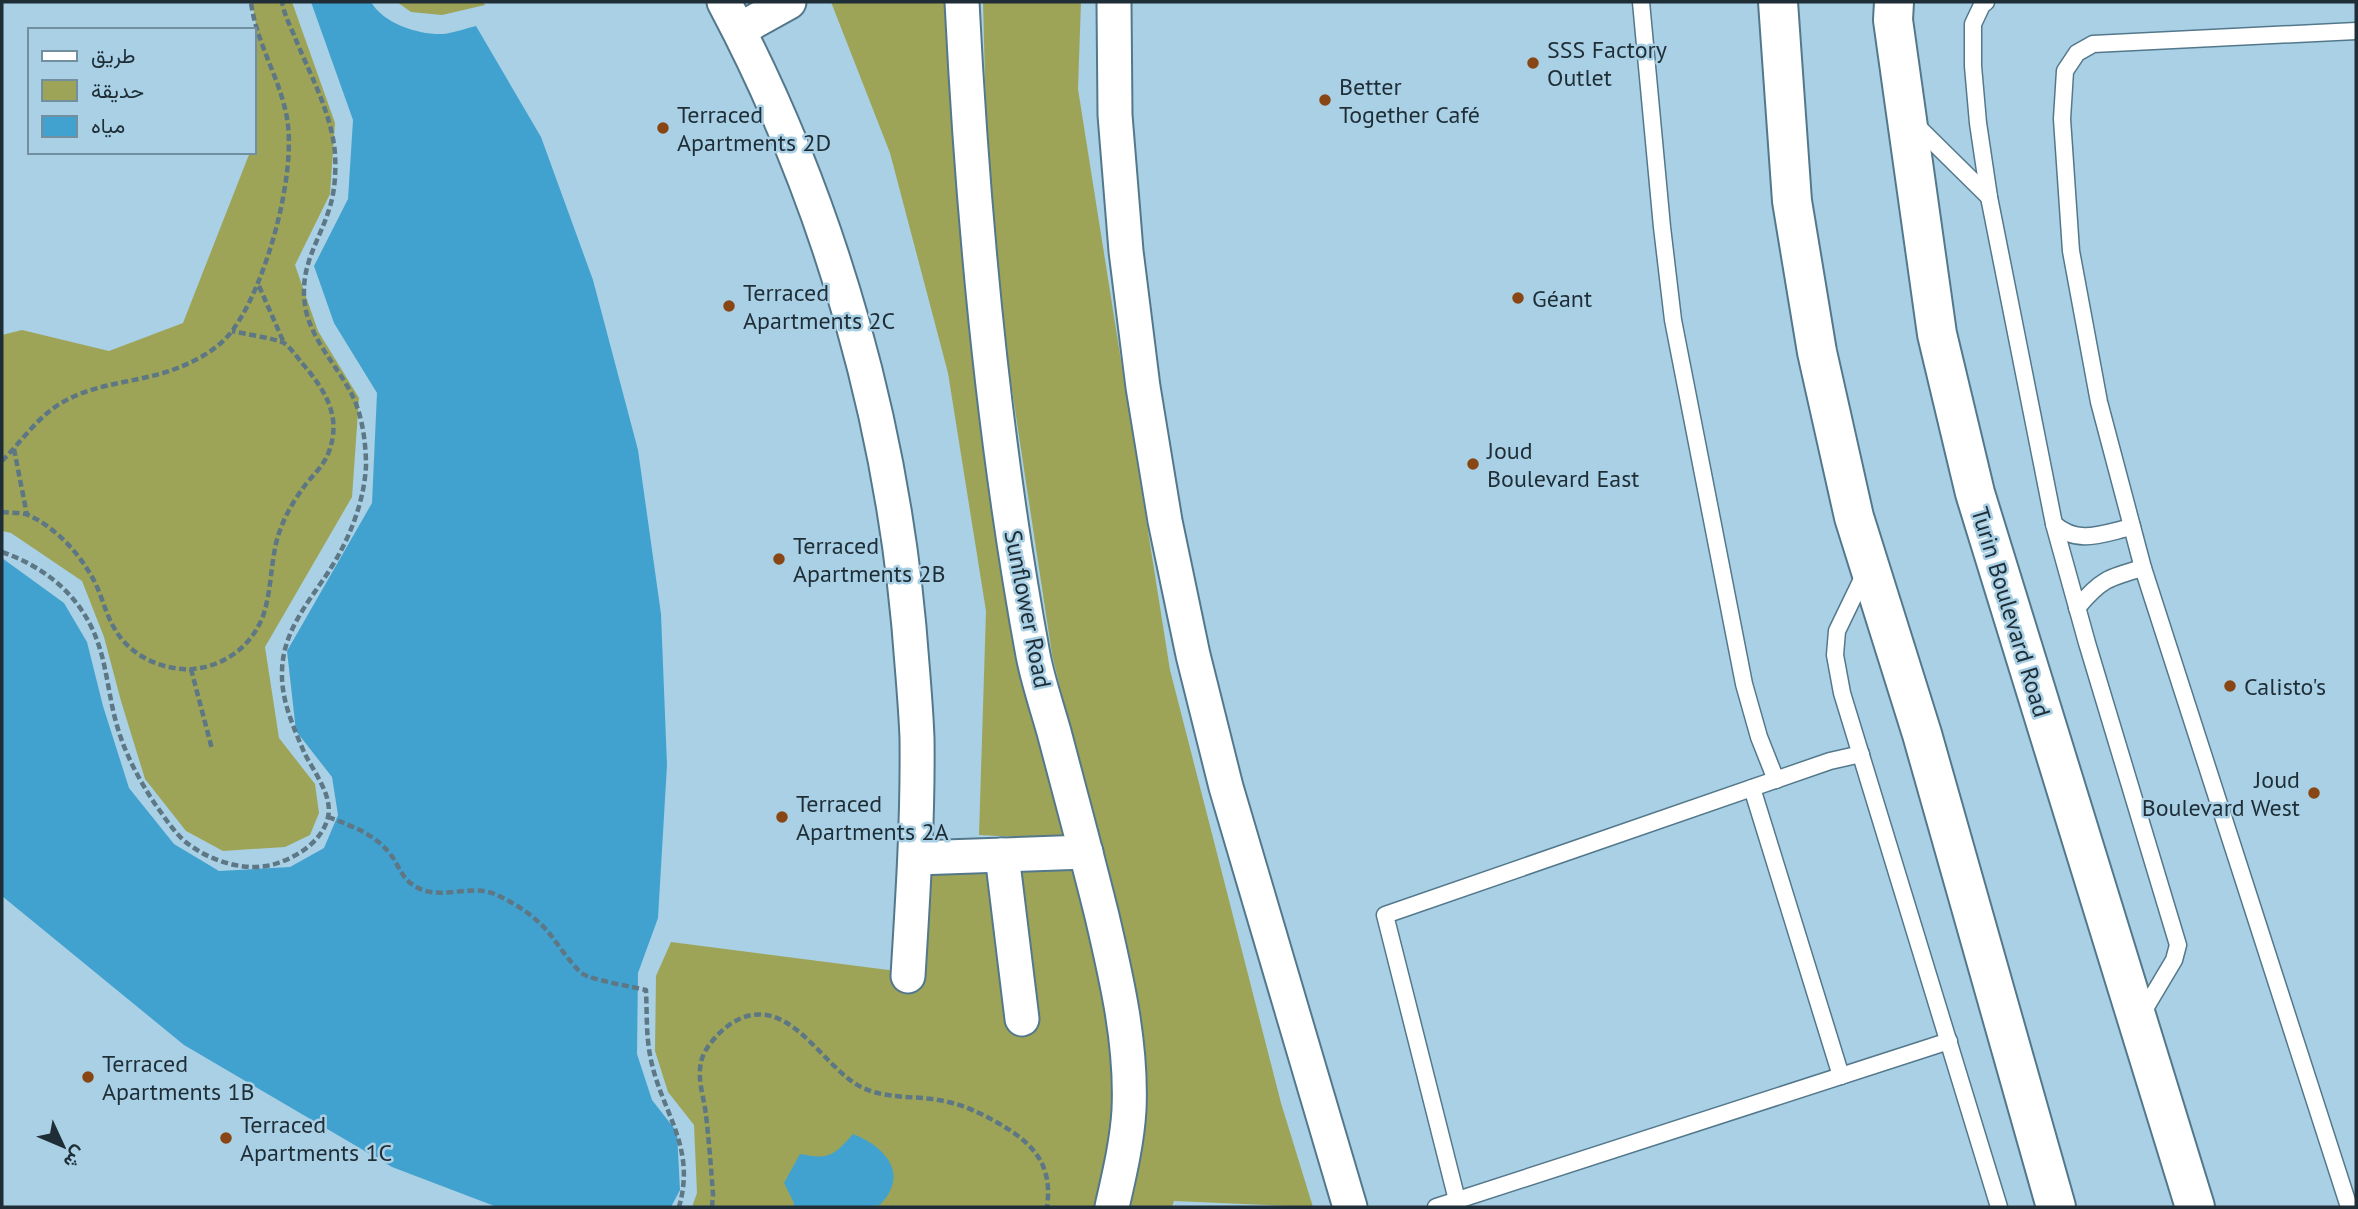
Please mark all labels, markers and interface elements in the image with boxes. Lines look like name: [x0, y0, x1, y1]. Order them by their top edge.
legend: [28, 28, 256, 154]
place label: SSS Factory Outlet: [1547, 34, 1667, 93]
text: طريق: [91, 42, 136, 69]
marker: SSS Factory Outlet: [1525, 55, 1541, 71]
place label: Better Together Café: [1339, 71, 1480, 130]
text: حديقة: [91, 77, 144, 104]
marker: Better Together Café: [1317, 92, 1333, 108]
place label: Terraced Apartments 2D: [677, 99, 831, 158]
text: مياه: [91, 112, 125, 139]
marker: Terraced Apartments 2D: [655, 120, 671, 136]
place label: Terraced Apartments 2C: [743, 277, 895, 336]
place label: Géant: [1532, 283, 1592, 314]
marker: Géant: [1510, 290, 1526, 306]
marker: Terraced Apartments 2C: [721, 298, 737, 314]
place label: Joud Boulevard East: [1486, 435, 1639, 494]
marker: Joud Boulevard East: [1465, 456, 1481, 472]
street label: Turin Boulevard Road: [1964, 503, 2058, 721]
street label: Sunflower Road: [997, 527, 1059, 691]
place label: Terraced Apartments 2B: [793, 530, 946, 589]
marker: Terraced Apartments 2B: [771, 551, 787, 567]
place label: Calisto's: [2244, 671, 2326, 702]
marker: Calisto's: [2222, 678, 2238, 694]
place label: Joud Boulevard West: [2142, 764, 2300, 823]
marker: Joud Boulevard West: [2306, 785, 2322, 801]
place label: Terraced Apartments 2A: [796, 788, 949, 847]
marker: Terraced Apartments 2A: [774, 809, 790, 825]
place label: Terraced Apartments 1B: [102, 1048, 255, 1107]
marker: Terraced Apartments 1B: [80, 1069, 96, 1085]
place label: Terraced Apartments 1C: [240, 1109, 392, 1168]
north arrow: [28, 1111, 98, 1181]
marker: Terraced Apartments 1C: [218, 1130, 234, 1146]
text: ش: [59, 1141, 92, 1174]

